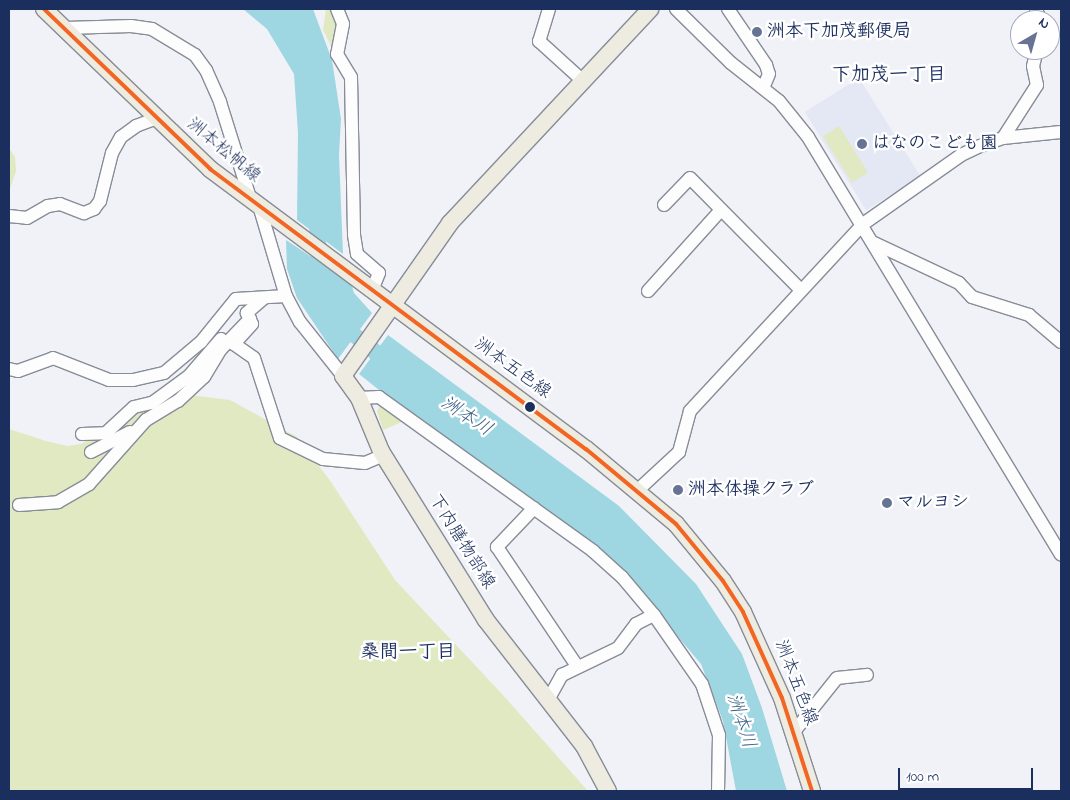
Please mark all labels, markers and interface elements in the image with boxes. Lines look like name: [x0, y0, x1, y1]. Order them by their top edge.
north arrow: [1010, 10, 1060, 60]
text: N: [1034, 12, 1054, 35]
place label: 洲本下加茂郵便局: [767, 21, 911, 43]
marker: 洲本下加茂郵便局: [751, 26, 763, 38]
district label: 下加茂一丁目: [832, 65, 946, 87]
street label: 洲本松帆線: [182, 114, 264, 188]
place label: はなのこども園: [872, 133, 998, 155]
marker: はなのこども園: [856, 138, 868, 150]
street label: 洲本五色線: [469, 334, 555, 404]
water label: 洲本川: [436, 392, 496, 442]
unlabelled marker: [525, 402, 535, 412]
place label: 洲本体操クラブ: [688, 479, 814, 501]
marker: 洲本体操クラブ: [672, 484, 684, 496]
street label: 下内膳物部線: [423, 490, 499, 594]
place label: マルヨシ: [897, 492, 969, 514]
marker: マルヨシ: [881, 497, 893, 509]
street label: 洲本五色線: [769, 637, 821, 729]
district label: 桑間一丁目: [361, 642, 455, 664]
water label: 洲本川: [720, 690, 760, 752]
scale bar: [900, 758, 1035, 790]
text: 100 m: [906, 766, 939, 788]

